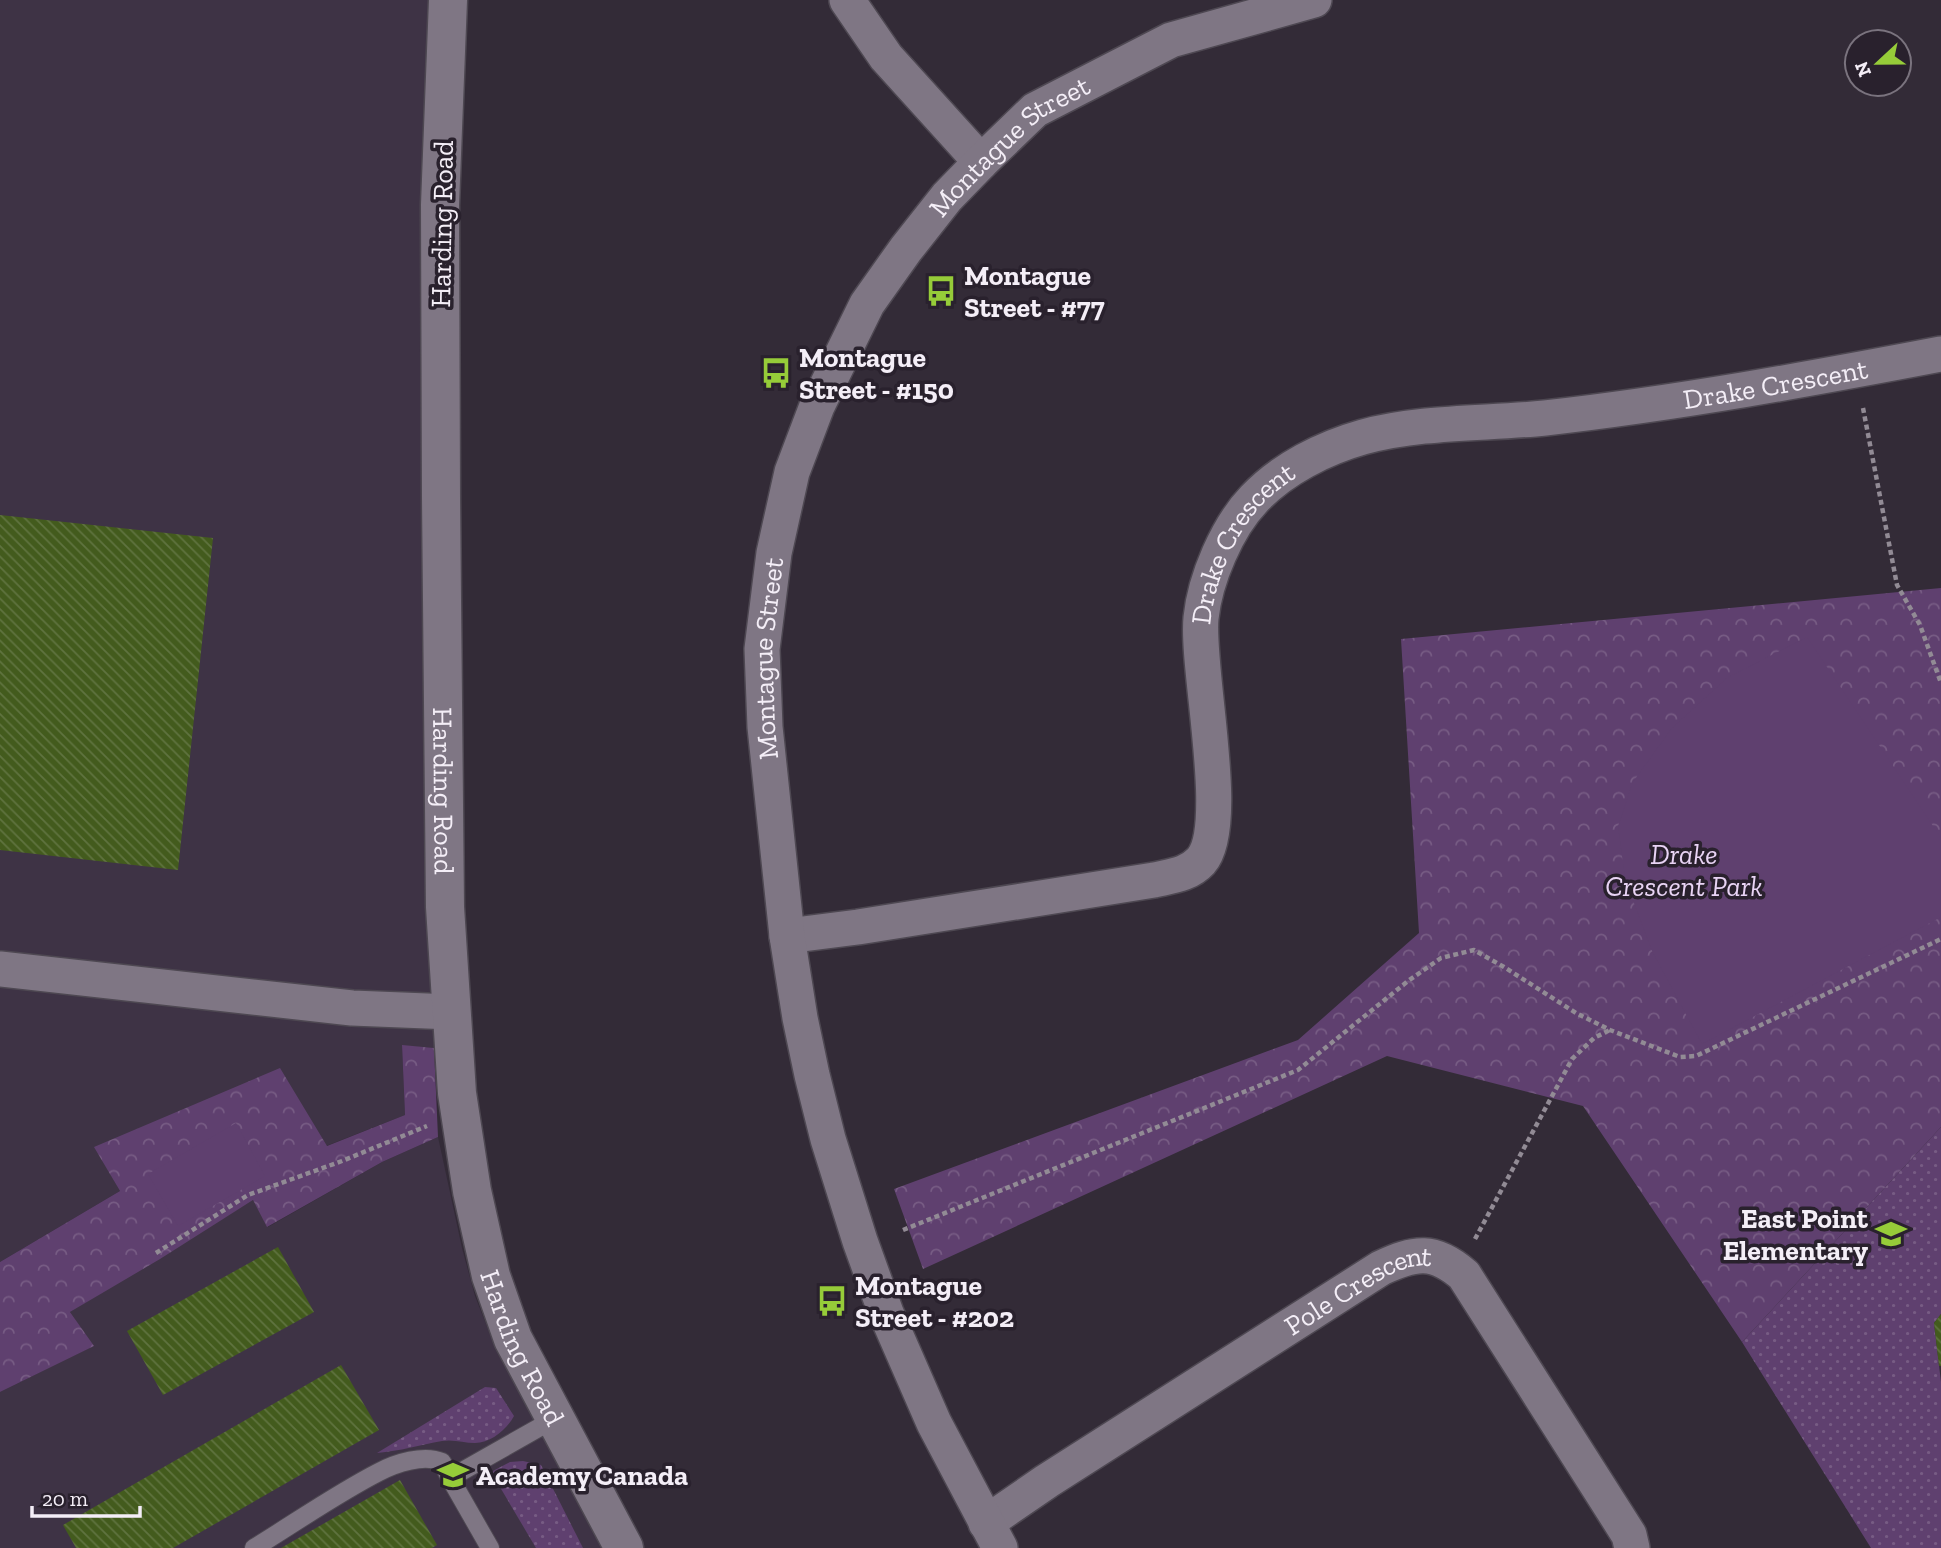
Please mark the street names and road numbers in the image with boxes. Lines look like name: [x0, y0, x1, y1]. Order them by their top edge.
street label: Montague Street: [922, 68, 1095, 223]
street label: Harding Road: [424, 140, 460, 308]
street label: Drake Crescent: [1681, 352, 1871, 416]
street label: Drake Crescent: [1184, 455, 1301, 626]
street label: Montague Street: [745, 555, 790, 761]
street label: Harding Road: [427, 707, 461, 875]
street label: Pole Crescent: [1278, 1239, 1434, 1342]
street label: Harding Road: [474, 1265, 572, 1431]

